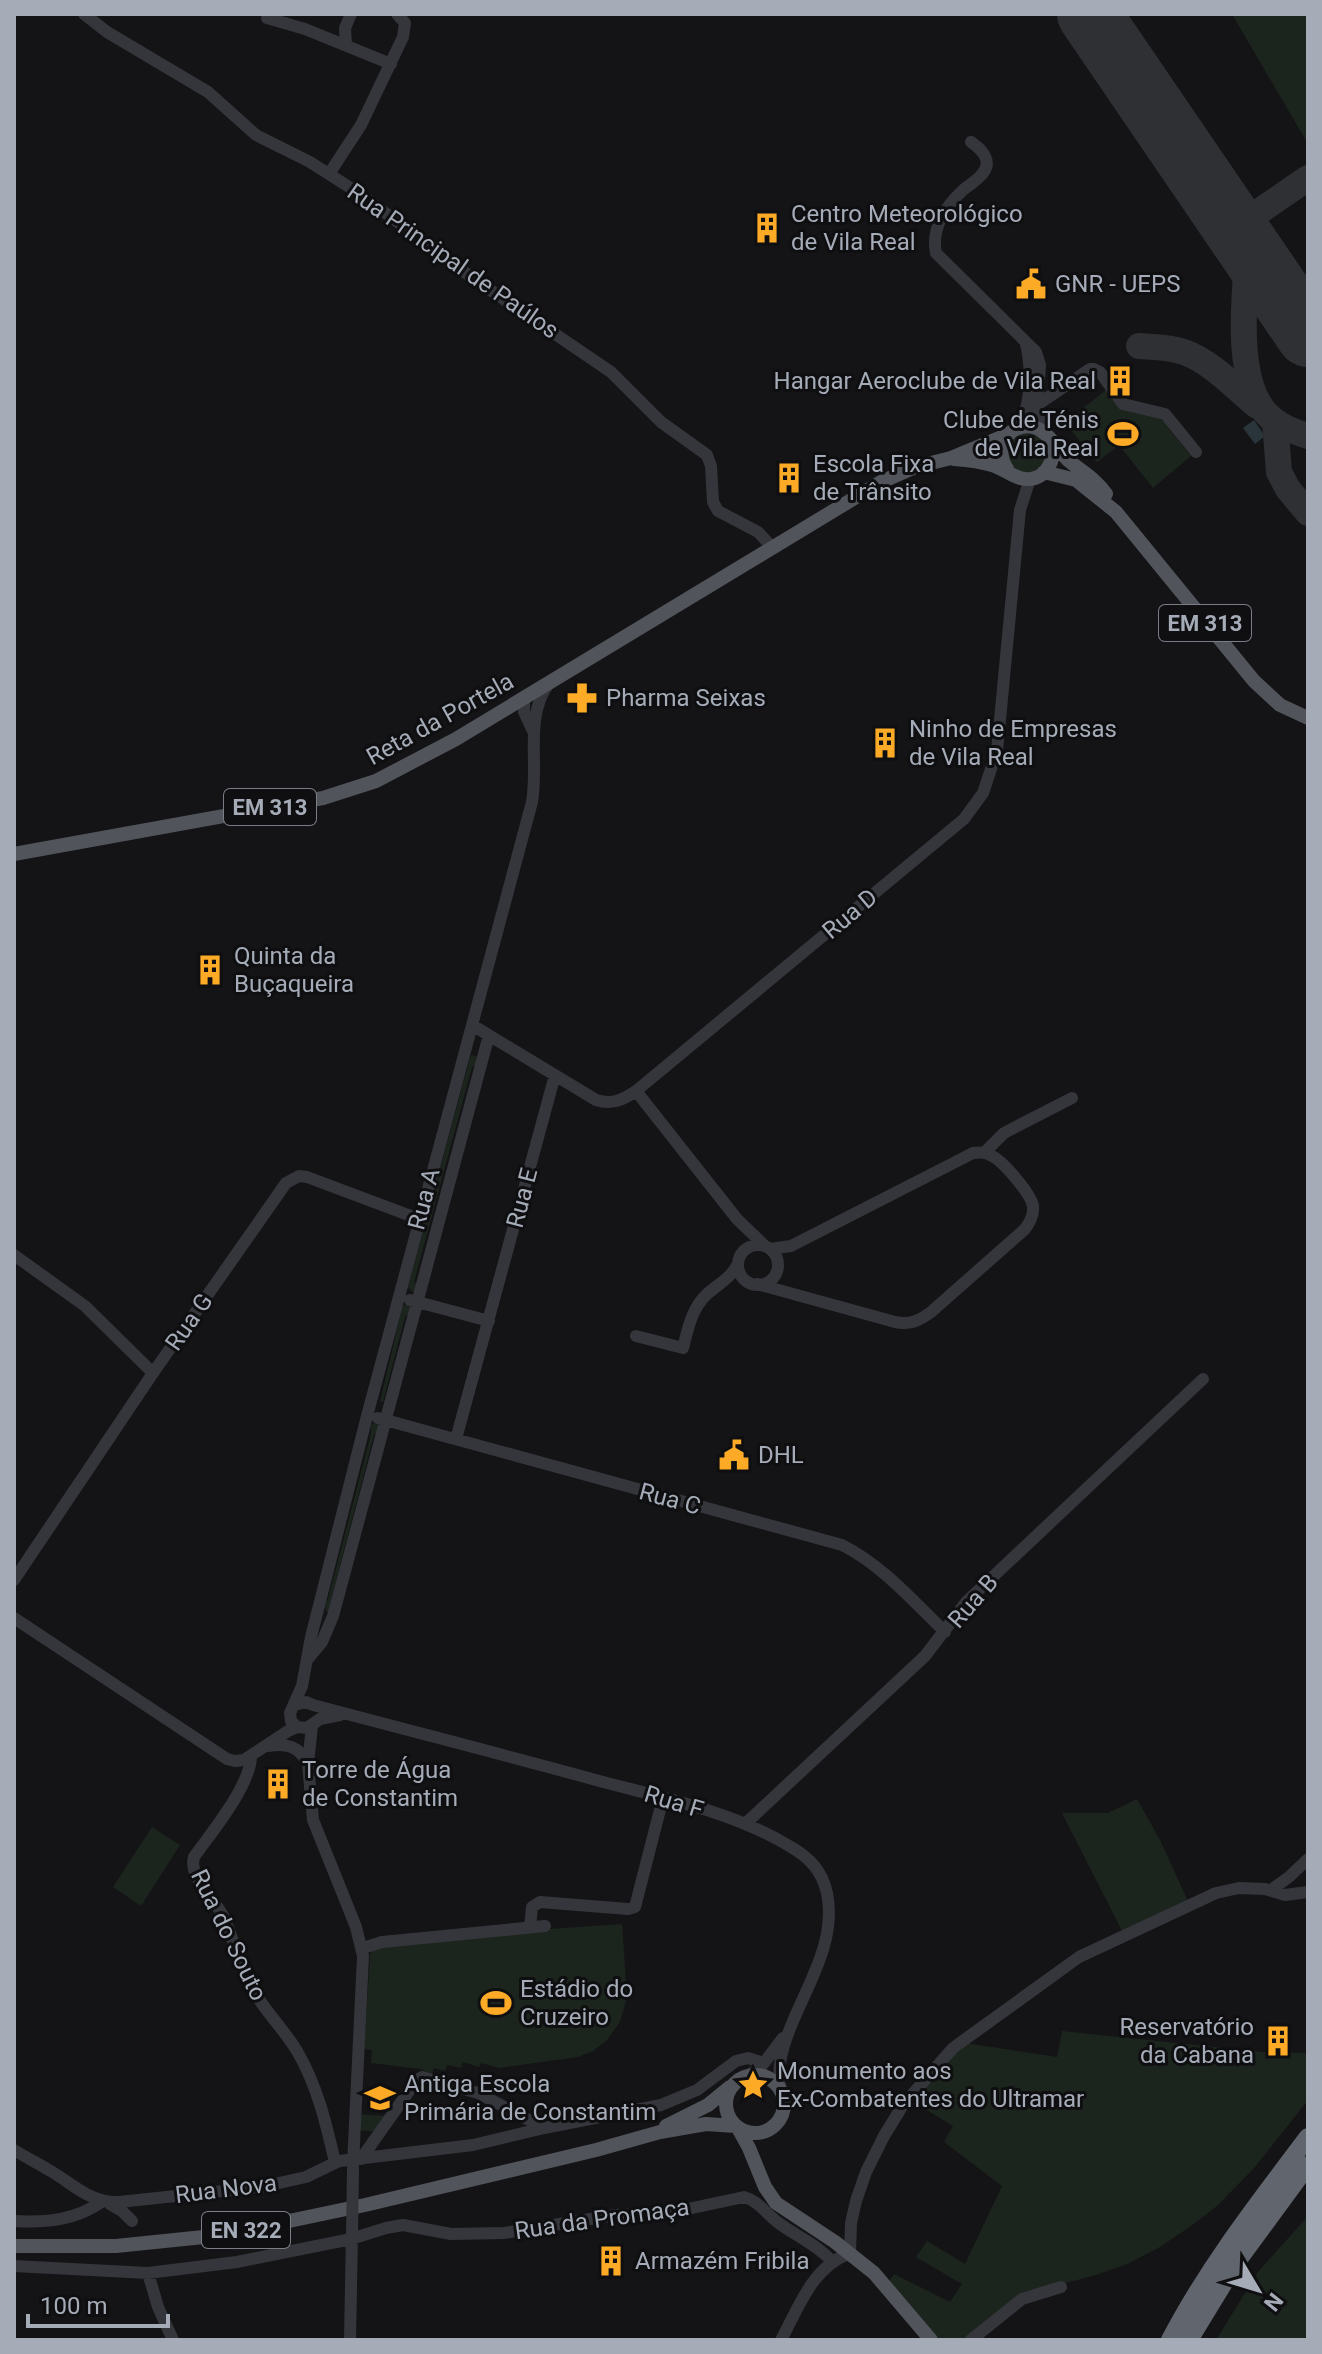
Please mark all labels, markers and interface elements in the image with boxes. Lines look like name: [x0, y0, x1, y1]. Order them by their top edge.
street label: Rua Principal de Paúlos: [342, 177, 564, 345]
place label: Centro Meteorológico de Vila Real: [791, 200, 1023, 256]
building icon: Centro Meteorológico de Vila Real: [750, 211, 784, 245]
public building icon: GNR - UEPS: [1014, 267, 1048, 301]
place label: GNR - UEPS: [1055, 270, 1180, 298]
building icon: Hangar Aeroclube de Vila Real: [1103, 364, 1137, 398]
place label: Hangar Aeroclube de Vila Real: [774, 367, 1096, 395]
place label: Clube de Ténis de Vila Real: [943, 406, 1099, 462]
sports icon: Clube de Ténis de Vila Real: [1106, 417, 1140, 451]
place label: Escola Fixa de Trânsito: [813, 450, 934, 506]
building icon: Escola Fixa de Trânsito: [772, 461, 806, 495]
road number: EM 313: [1159, 605, 1251, 641]
street label: Reta da Portela: [362, 667, 518, 771]
pharmacy icon: Pharma Seixas: [565, 681, 599, 715]
place label: Pharma Seixas: [606, 684, 766, 712]
place label: Ninho de Empresas de Vila Real: [909, 715, 1117, 771]
building icon: Ninho de Empresas de Vila Real: [868, 726, 902, 760]
road number: EM 313: [224, 789, 316, 825]
street label: Rua D: [817, 883, 883, 945]
place label: Quinta da Buçaqueira: [234, 942, 354, 998]
building icon: Quinta da Buçaqueira: [193, 953, 227, 987]
street label: Rua A: [402, 1165, 446, 1233]
street label: Rua E: [501, 1165, 543, 1231]
street label: Rua G: [159, 1288, 219, 1356]
public building icon: DHL: [717, 1438, 751, 1472]
place label: DHL: [758, 1441, 804, 1469]
street label: Rua C: [636, 1477, 704, 1521]
street label: Rua B: [942, 1568, 1004, 1634]
place label: Torre de Água de Constantim: [302, 1756, 458, 1812]
building icon: Torre de Água de Constantim: [261, 1767, 295, 1801]
street label: Rua F: [641, 1780, 707, 1824]
street label: Rua do Souto: [185, 1865, 273, 2005]
place label: Estádio do Cruzeiro: [520, 1975, 633, 2031]
sports icon: Estádio do Cruzeiro: [479, 1986, 513, 2020]
place label: Reservatório da Cabana: [1120, 2013, 1254, 2069]
building icon: Reservatório da Cabana: [1261, 2024, 1295, 2058]
place label: Monumento aos Ex-Combatentes do Ultramar: [777, 2057, 1084, 2113]
place icon: Monumento aos Ex-Combatentes do Ultramar: [736, 2068, 770, 2102]
place label: Antiga Escola Primária de Constantim: [404, 2070, 656, 2126]
school or university icon: Antiga Escola Primária de Constantim: [363, 2081, 397, 2115]
street label: Rua Nova: [174, 2169, 278, 2209]
street label: Rua da Promaça: [513, 2193, 691, 2245]
road number: EN 322: [202, 2212, 290, 2248]
building icon: Armazém Fribila: [594, 2244, 628, 2278]
place label: Armazém Fribila: [635, 2247, 809, 2275]
north arrow: [1218, 2250, 1298, 2330]
scale bar: [28, 2278, 168, 2328]
text: N: [1259, 2288, 1288, 2316]
text: 100 m: [40, 2292, 107, 2320]

